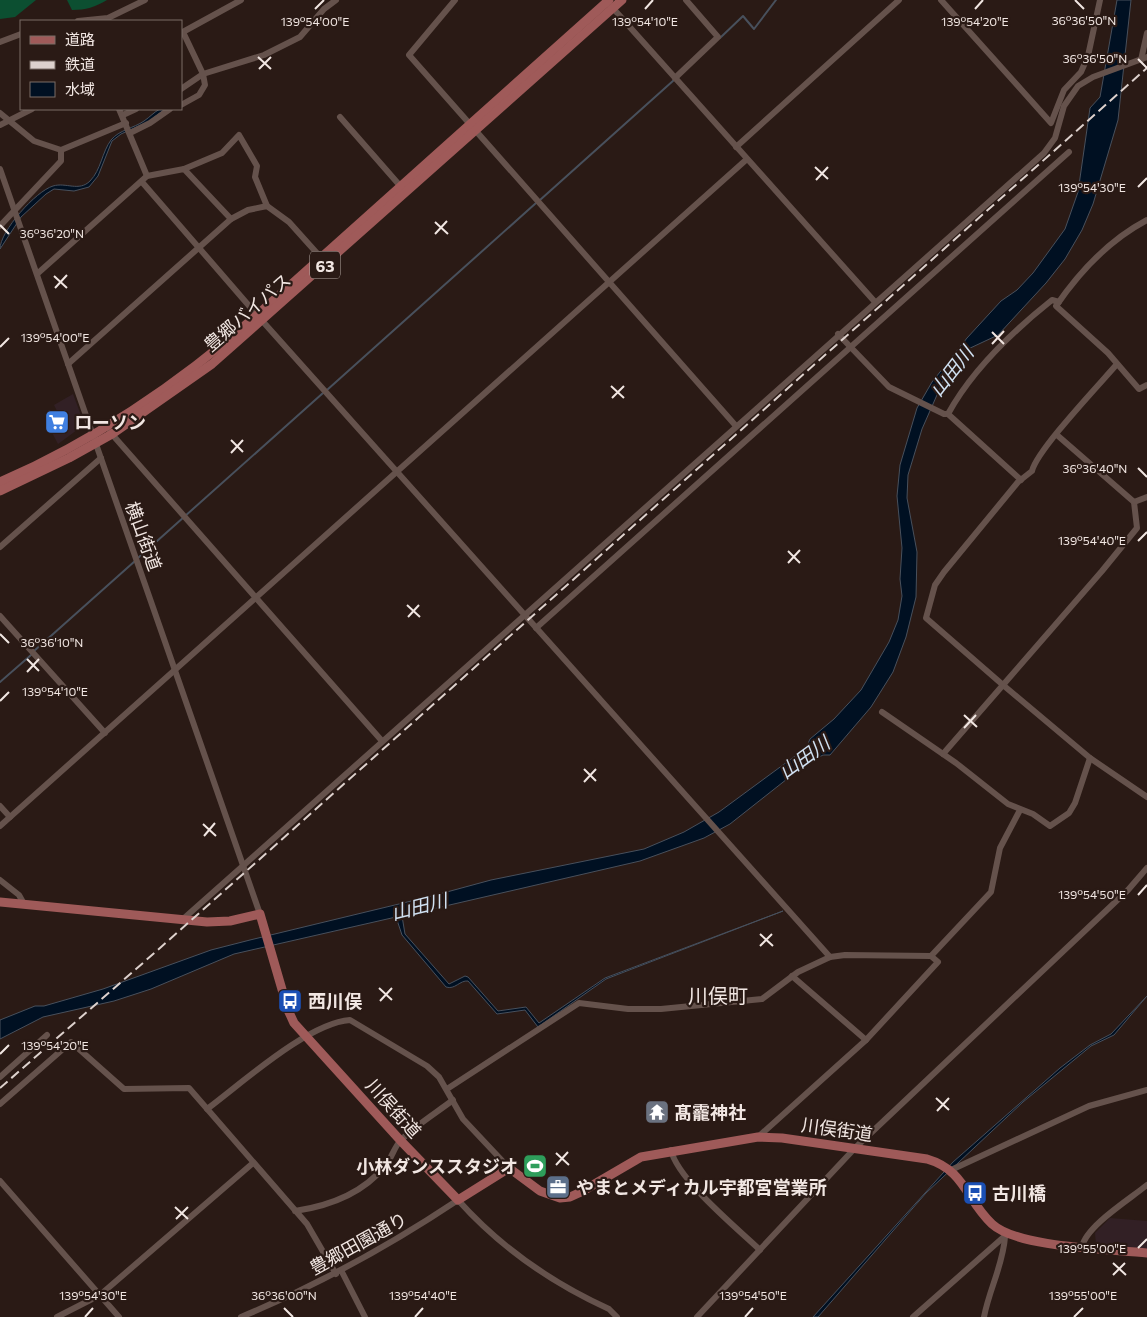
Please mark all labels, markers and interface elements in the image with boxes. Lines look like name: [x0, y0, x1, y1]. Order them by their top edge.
text: 36°36'50"N: [1052, 13, 1116, 27]
text: 139°54'00"E: [281, 14, 349, 28]
text: 139°54'10"E: [612, 14, 678, 28]
text: 139°54'20"E: [941, 14, 1009, 28]
legend: [20, 20, 182, 110]
text: 道路: [65, 30, 95, 48]
text: 36°36'50"N: [1063, 51, 1127, 65]
text: 鉄道: [65, 55, 95, 73]
text: 水域: [65, 80, 95, 98]
text: 139°54'30"E: [1058, 180, 1126, 194]
text: 36°36'20"N: [20, 226, 84, 240]
road number: 63: [310, 252, 340, 278]
street label: 豊郷バイパス: [199, 268, 295, 356]
text: 139°54'00"E: [21, 330, 89, 344]
water label: 山田川: [924, 340, 979, 401]
supermarket icon: ローソン: [44, 409, 70, 435]
place label: ローソン: [74, 411, 146, 433]
text: 36°36'40"N: [1063, 461, 1127, 475]
street label: 横山街道: [121, 498, 167, 574]
text: 139°54'40"E: [1058, 533, 1126, 547]
text: 36°36'10"N: [21, 635, 83, 649]
text: 139°54'10"E: [22, 684, 88, 698]
water label: 山田川: [774, 730, 835, 783]
water label: 山田川: [389, 887, 451, 924]
text: 139°54'50"E: [1058, 887, 1126, 901]
district label: 川俣町: [688, 983, 748, 1007]
bus stop icon: 西川俣: [277, 988, 303, 1014]
place label: 西川俣: [308, 990, 363, 1012]
text: 139°54'20"E: [21, 1038, 89, 1052]
street label: 川俣街道: [362, 1074, 426, 1142]
temple icon: 髙靇神社: [644, 1099, 670, 1125]
place label: 髙靇神社: [674, 1101, 746, 1123]
street label: 川俣街道: [800, 1113, 874, 1145]
sports icon: 小林ダンススタジオ: [522, 1153, 548, 1179]
place label: 小林ダンススタジオ: [356, 1155, 518, 1177]
office icon: やまとメディカル宇都宮営業所: [545, 1174, 571, 1200]
place label: やまとメディカル宇都宮営業所: [576, 1176, 827, 1198]
bus stop icon: 古川橋: [962, 1180, 988, 1206]
place label: 古川橋: [992, 1182, 1046, 1204]
street label: 豊郷田園通り: [305, 1207, 411, 1279]
text: 139°55'00"E: [1058, 1241, 1126, 1255]
text: 139°54'30"E: [59, 1288, 127, 1302]
text: 36°36'00"N: [251, 1288, 317, 1302]
text: 139°54'40"E: [389, 1288, 457, 1302]
text: 139°54'50"E: [719, 1288, 787, 1302]
text: 139°55'00"E: [1049, 1288, 1117, 1302]

